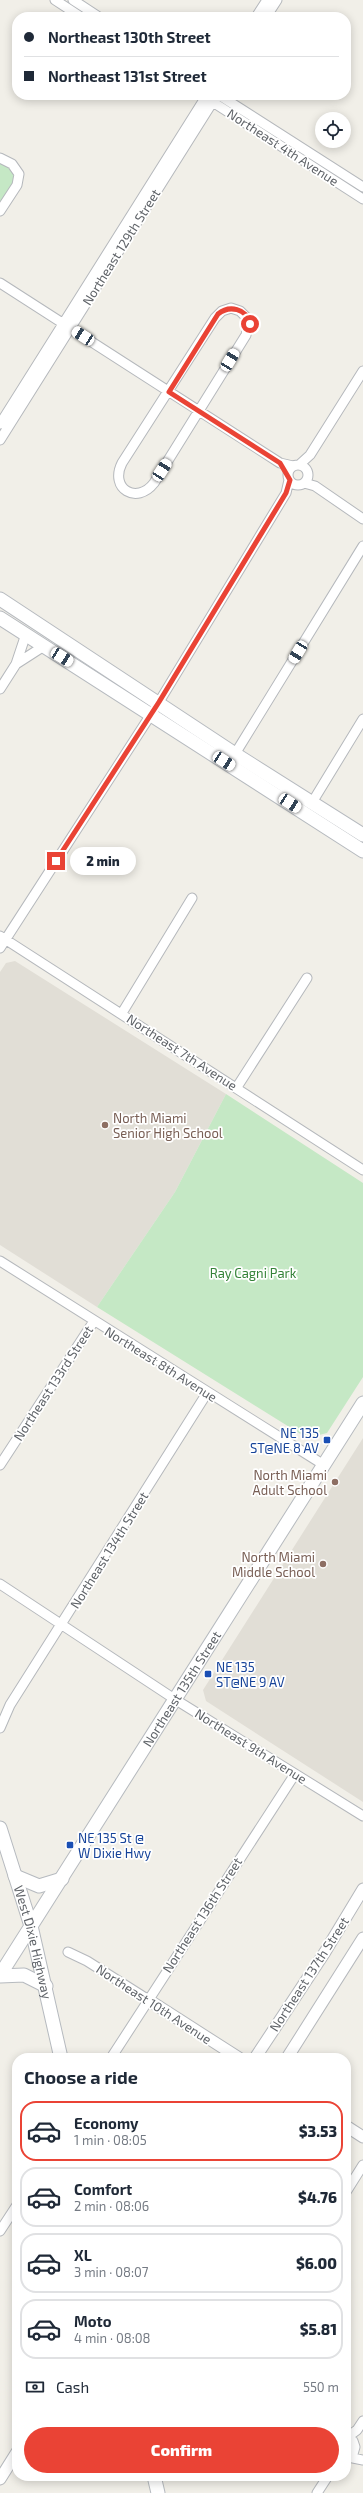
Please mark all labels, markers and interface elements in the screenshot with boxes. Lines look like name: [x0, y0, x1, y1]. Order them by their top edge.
text: Northeast 130th Street: [48, 28, 211, 46]
text: Northeast 131st Street: [48, 67, 207, 85]
street label: Northeast 4th Avenue: [224, 105, 342, 189]
map controls: [315, 112, 351, 148]
button: locate: [315, 112, 351, 148]
street label: Northeast 129th Street: [79, 186, 163, 308]
route start: [241, 315, 259, 333]
car: [70, 324, 96, 348]
car: [219, 347, 241, 373]
car: [150, 457, 174, 483]
car: [287, 639, 309, 665]
car: [49, 646, 75, 668]
car: [211, 749, 237, 773]
car: [277, 791, 303, 815]
callout: 2 min: [70, 847, 136, 875]
route end: [47, 852, 65, 870]
text: 2 min: [86, 853, 120, 869]
street label: Northeast 7th Avenue: [124, 1010, 240, 1094]
place label: North Miami Senior High School: [113, 1110, 223, 1141]
marker: North Miami Senior High School: [100, 1120, 110, 1130]
park label: Ray Cagni Park: [210, 1265, 297, 1281]
street label: Northeast 133rd Street: [10, 1322, 96, 1444]
street label: Northeast 8th Avenue: [102, 1323, 220, 1405]
place label: NE 135 ST@NE 8 AV: [250, 1425, 319, 1456]
marker: NE 135 ST@NE 8 AV: [322, 1435, 332, 1445]
place label: North Miami Adult School: [253, 1467, 327, 1498]
marker: North Miami Adult School: [330, 1477, 340, 1487]
street label: Northeast 134th Street: [67, 1489, 152, 1611]
place label: North Miami Middle School: [232, 1549, 315, 1580]
marker: North Miami Middle School: [318, 1559, 328, 1569]
street label: Northeast 135th Street: [139, 1628, 224, 1750]
place label: NE 135 ST@NE 9 AV: [216, 1659, 285, 1690]
marker: NE 135 ST@NE 9 AV: [203, 1669, 213, 1679]
street label: Northeast 9th Avenue: [192, 1705, 310, 1787]
place label: NE 135 St @ W Dixie Hwy: [78, 1830, 151, 1861]
marker: NE 135 St @ W Dixie Hwy: [65, 1840, 75, 1850]
street label: Northeast 136th Street: [159, 1854, 245, 1976]
street label: West Dixie Highway: [11, 1883, 55, 2001]
street label: Northeast 137th Street: [266, 1914, 352, 2034]
street label: Northeast 10th Avenue: [93, 1961, 215, 2047]
text: Choose a ride: [24, 2066, 138, 2088]
icon: car: [26, 2113, 62, 2149]
text: Economy: [74, 2114, 139, 2132]
text: $3.53: [299, 2122, 337, 2140]
text: 1 min · 08:05: [74, 2132, 147, 2148]
icon: car: [26, 2179, 62, 2215]
text: Comfort: [74, 2180, 132, 2198]
text: $4.76: [298, 2188, 337, 2206]
text: 2 min · 08:06: [74, 2198, 149, 2214]
icon: car: [26, 2245, 62, 2281]
text: XL: [74, 2246, 92, 2264]
text: $6.00: [296, 2254, 337, 2272]
text: 3 min · 08:07: [74, 2264, 148, 2280]
icon: car: [26, 2311, 62, 2347]
text: Moto: [74, 2312, 112, 2330]
text: $5.81: [300, 2320, 337, 2338]
text: 4 min · 08:08: [74, 2330, 150, 2346]
icon: cash: [24, 2376, 46, 2398]
text: Cash: [56, 2378, 89, 2396]
text: 550 m: [303, 2379, 339, 2395]
button: Confirm: [24, 2427, 339, 2473]

